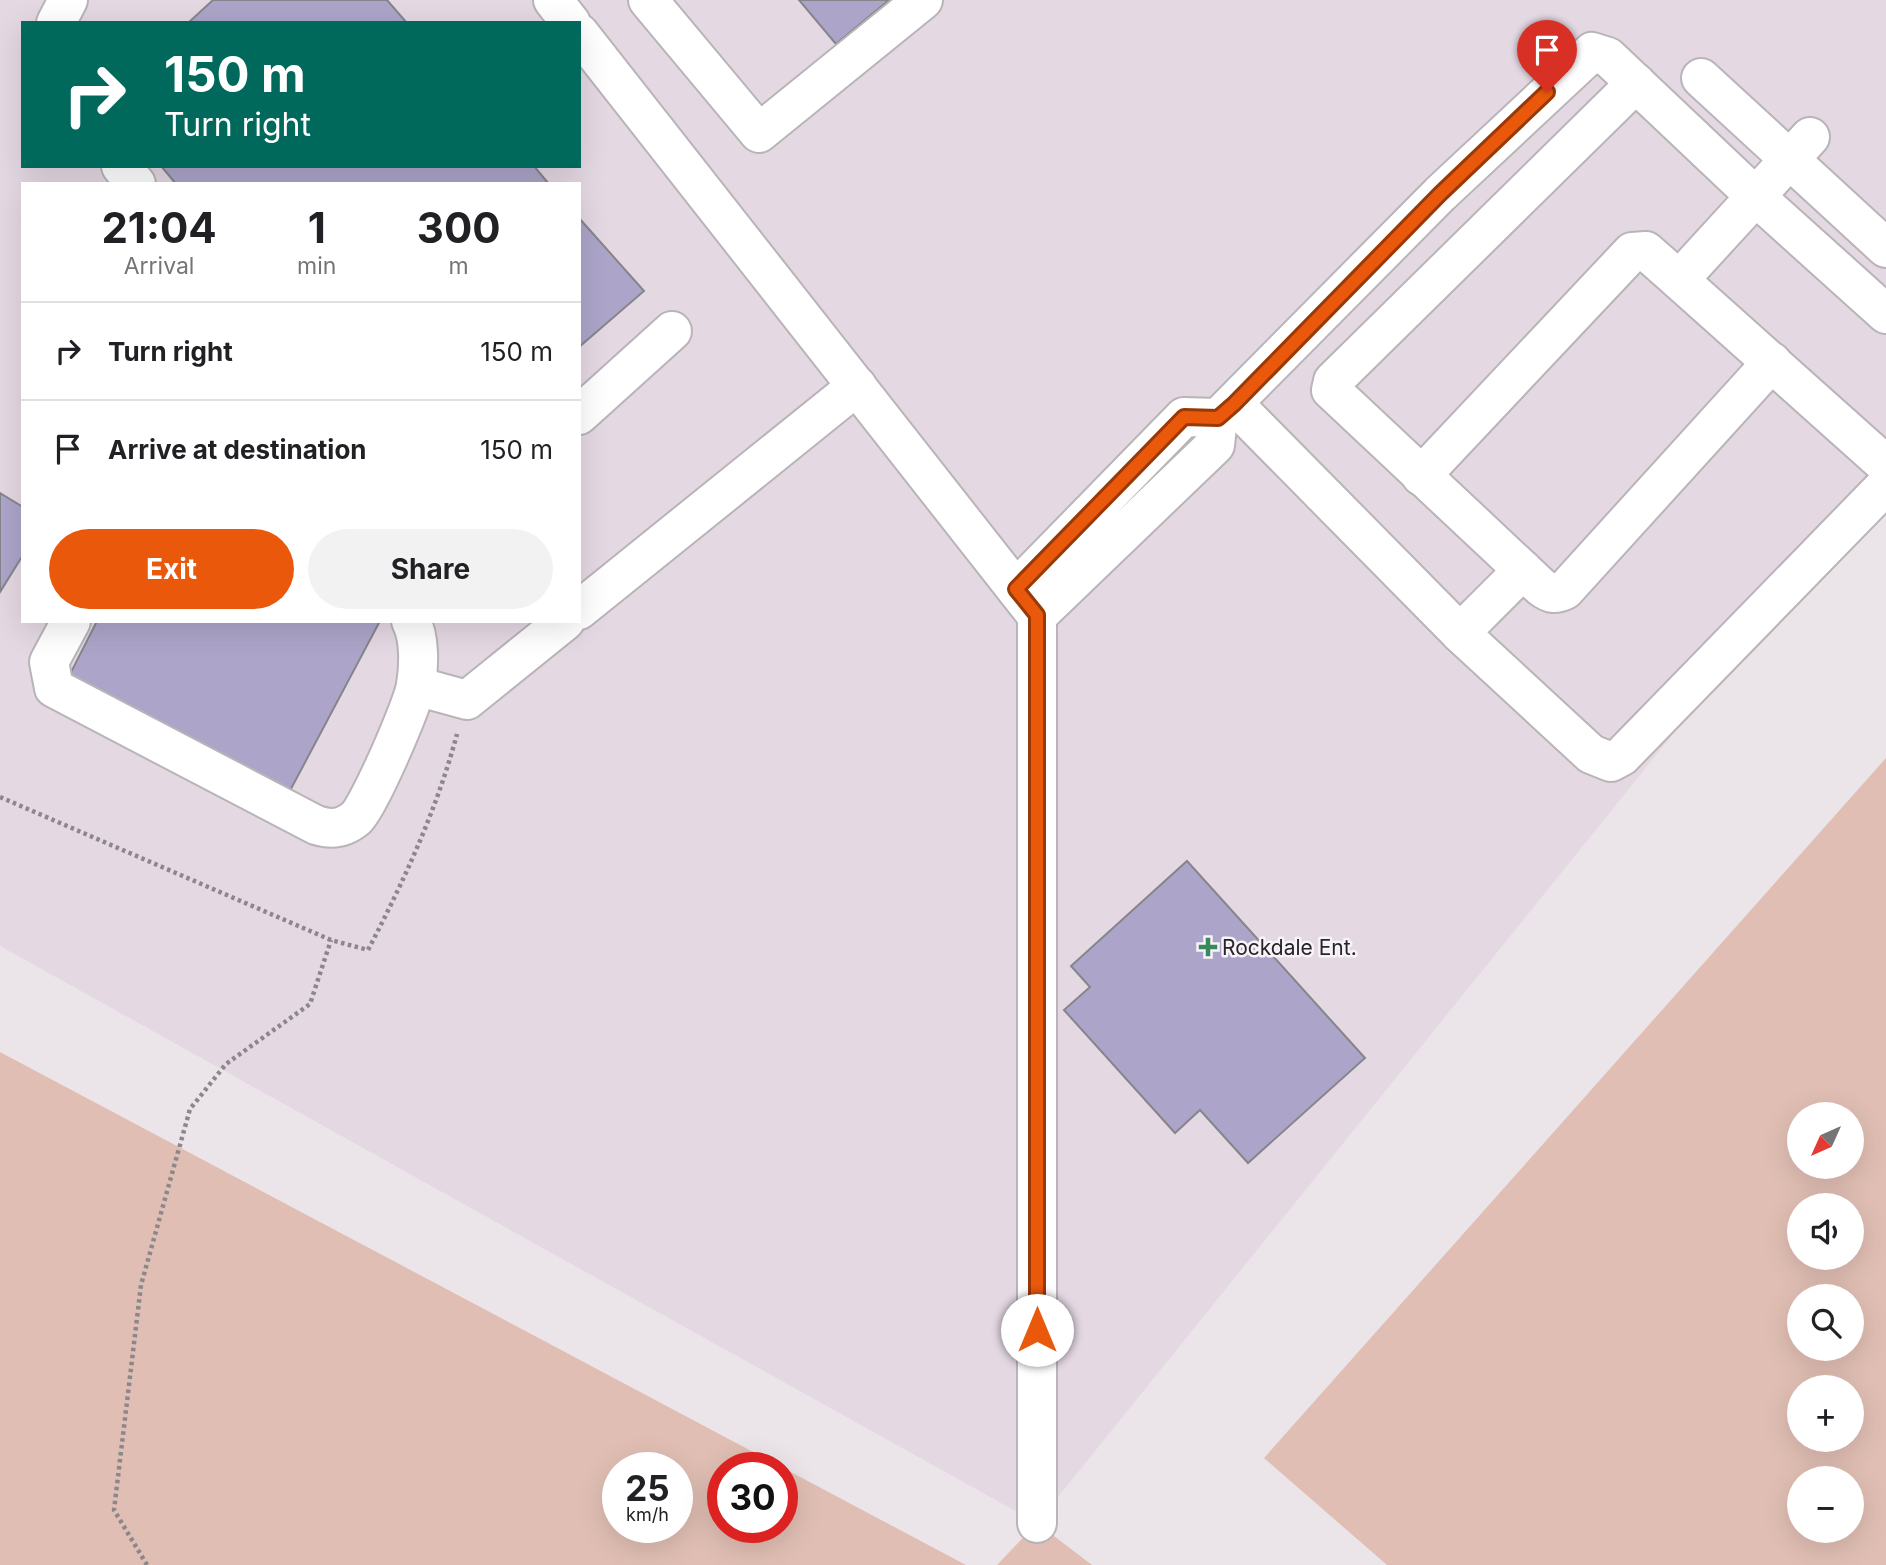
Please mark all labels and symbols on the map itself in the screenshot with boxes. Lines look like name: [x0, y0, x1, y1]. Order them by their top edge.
pin: [1517, 20, 1577, 92]
place label: Rockdale Ent.: [1222, 935, 1357, 960]
marker: Rockdale Ent.: [1200, 939, 1216, 955]
north arrow: [1787, 1102, 1864, 1180]
position arrow: [1000, 1293, 1074, 1367]
speed limit sign: 30: [707, 1452, 798, 1543]

